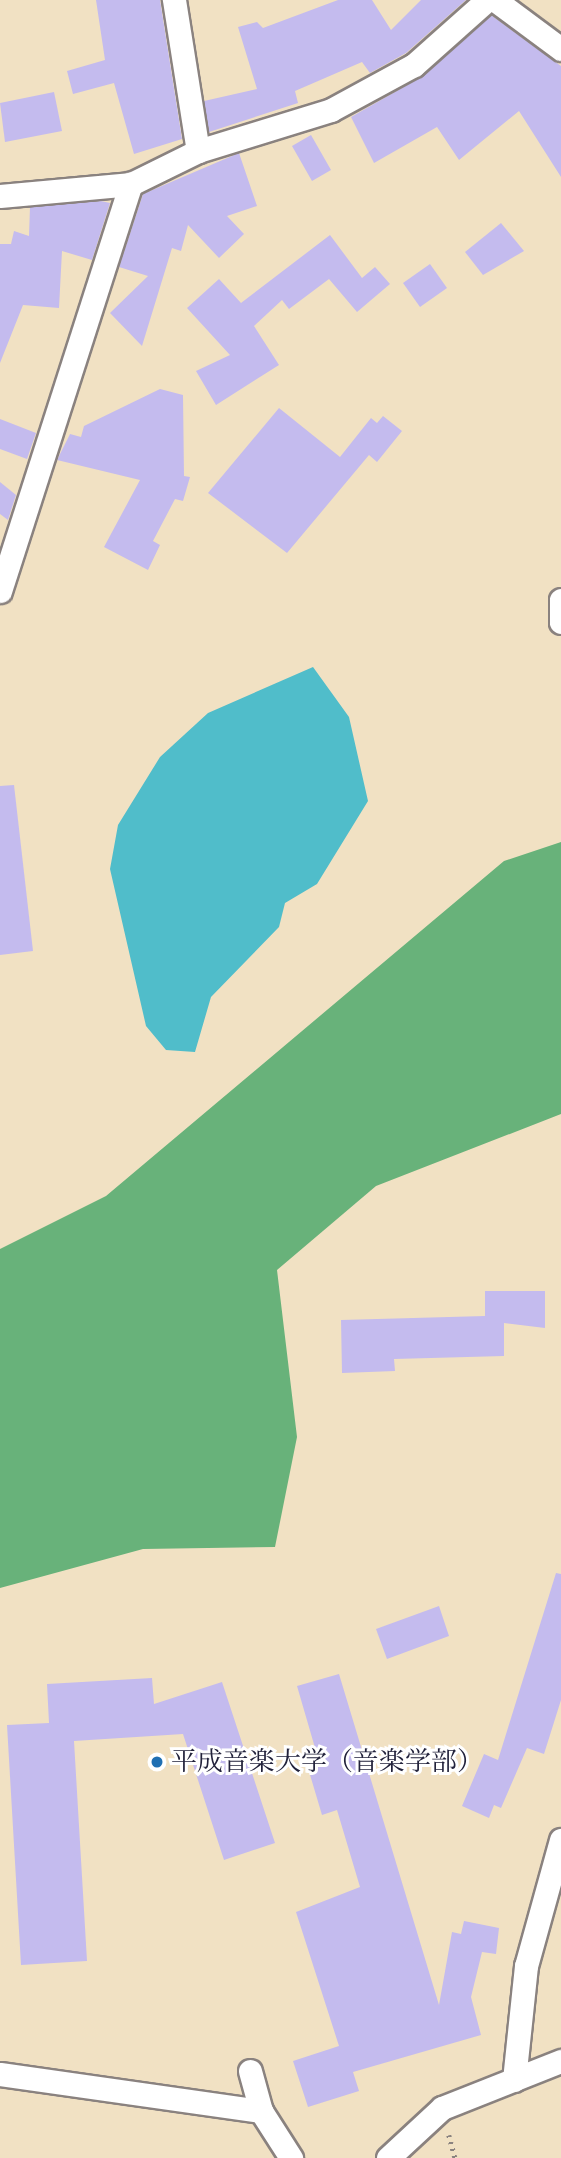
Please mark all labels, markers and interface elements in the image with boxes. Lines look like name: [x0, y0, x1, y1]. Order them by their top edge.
place label: 平成音楽大学（音楽学部）: [171, 1746, 483, 1778]
marker: 平成音楽大学（音楽学部）: [149, 1754, 165, 1770]

